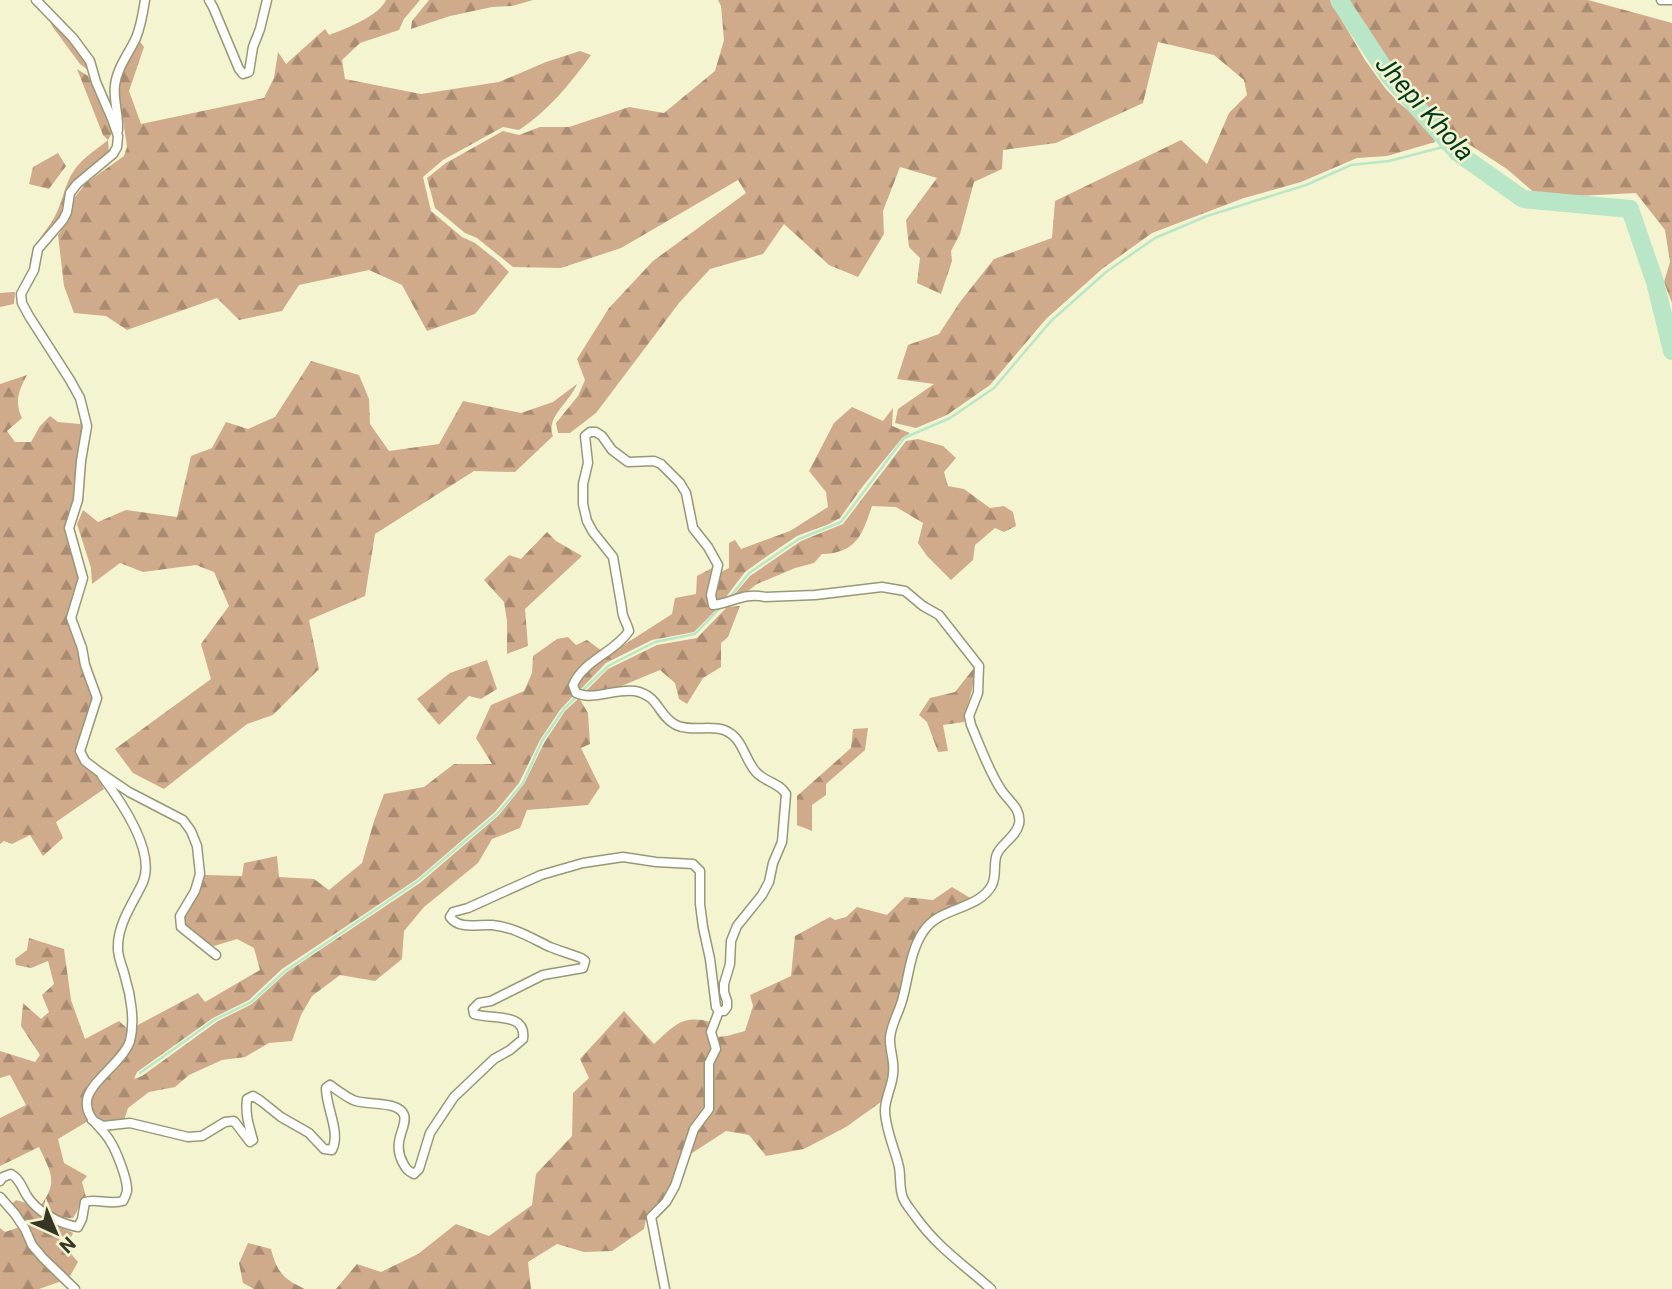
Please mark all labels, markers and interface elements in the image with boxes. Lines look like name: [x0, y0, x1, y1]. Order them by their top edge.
water label: Jhepi Khola: [1370, 49, 1480, 167]
north arrow: [21, 1198, 91, 1268]
text: N: [55, 1232, 80, 1258]

